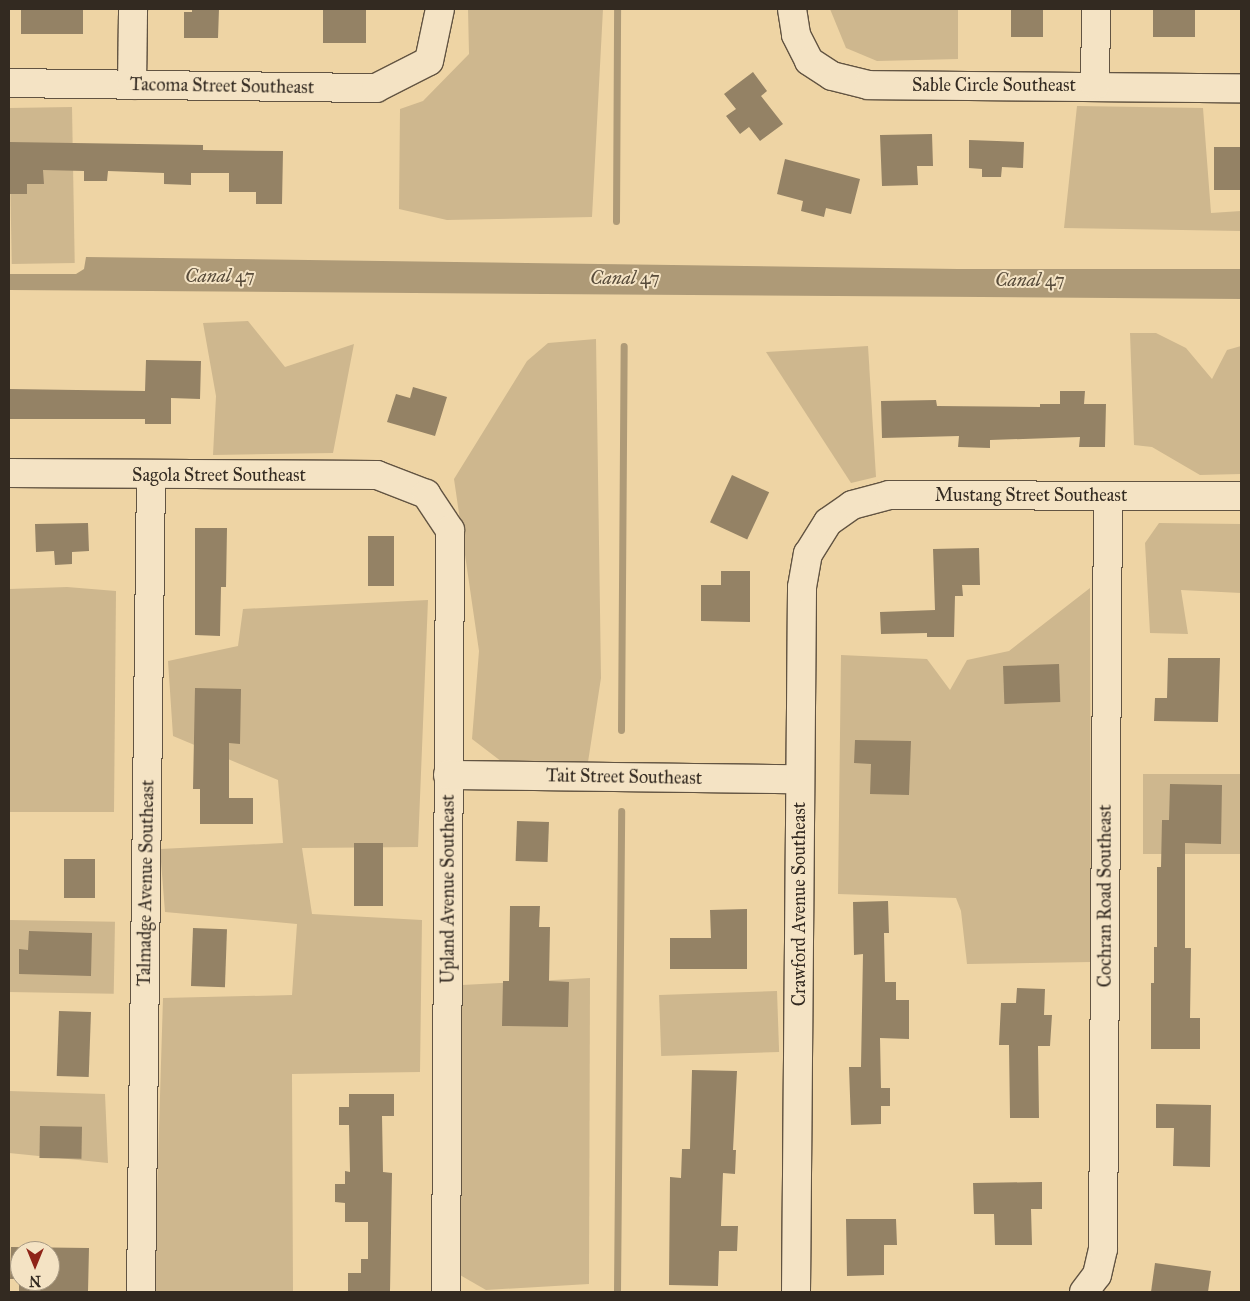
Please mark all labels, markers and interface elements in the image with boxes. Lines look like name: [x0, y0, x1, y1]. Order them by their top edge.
street label: Tacoma Street Southeast: [130, 74, 314, 98]
street label: Sable Circle Southeast: [912, 74, 1076, 96]
water label: Canal 47: [185, 265, 255, 287]
water label: Canal 47: [590, 267, 660, 289]
water label: Canal 47: [995, 269, 1065, 291]
street label: Sagola Street Southeast: [132, 464, 306, 486]
street label: Mustang Street Southeast: [935, 484, 1127, 506]
street label: Tait Street Southeast: [546, 765, 702, 789]
street label: Talmadge Avenue Southeast: [133, 779, 159, 987]
street label: Upland Avenue Southeast: [437, 794, 459, 984]
street label: Crawford Avenue Southeast: [788, 802, 810, 1006]
street label: Cochran Road Southeast: [1094, 805, 1116, 987]
north arrow: [10, 1241, 60, 1291]
text: N: [29, 1272, 41, 1289]

